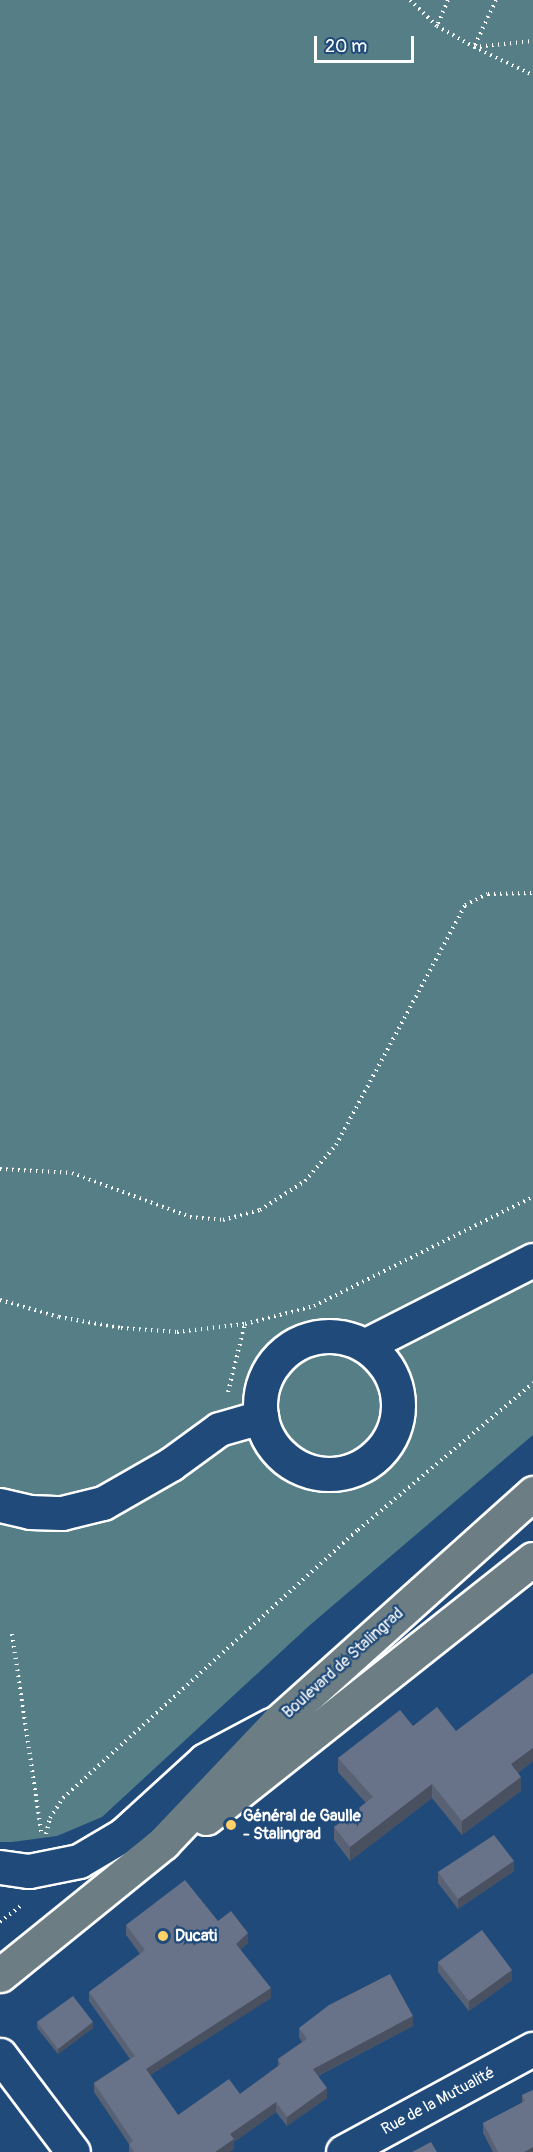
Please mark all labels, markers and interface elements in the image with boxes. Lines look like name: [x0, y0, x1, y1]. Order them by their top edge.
scale bar: [317, 24, 418, 62]
text: 20 m: [325, 35, 367, 58]
street label: Boulevard de Stalingrad: [279, 1604, 407, 1722]
place label: Général de Gaulle - Stalingrad: [243, 1806, 361, 1844]
marker: Général de Gaulle - Stalingrad: [224, 1818, 238, 1832]
place label: Ducati: [175, 1926, 217, 1946]
marker: Ducati: [156, 1929, 170, 1943]
street label: Rue de la Mutualité: [378, 2063, 498, 2139]

